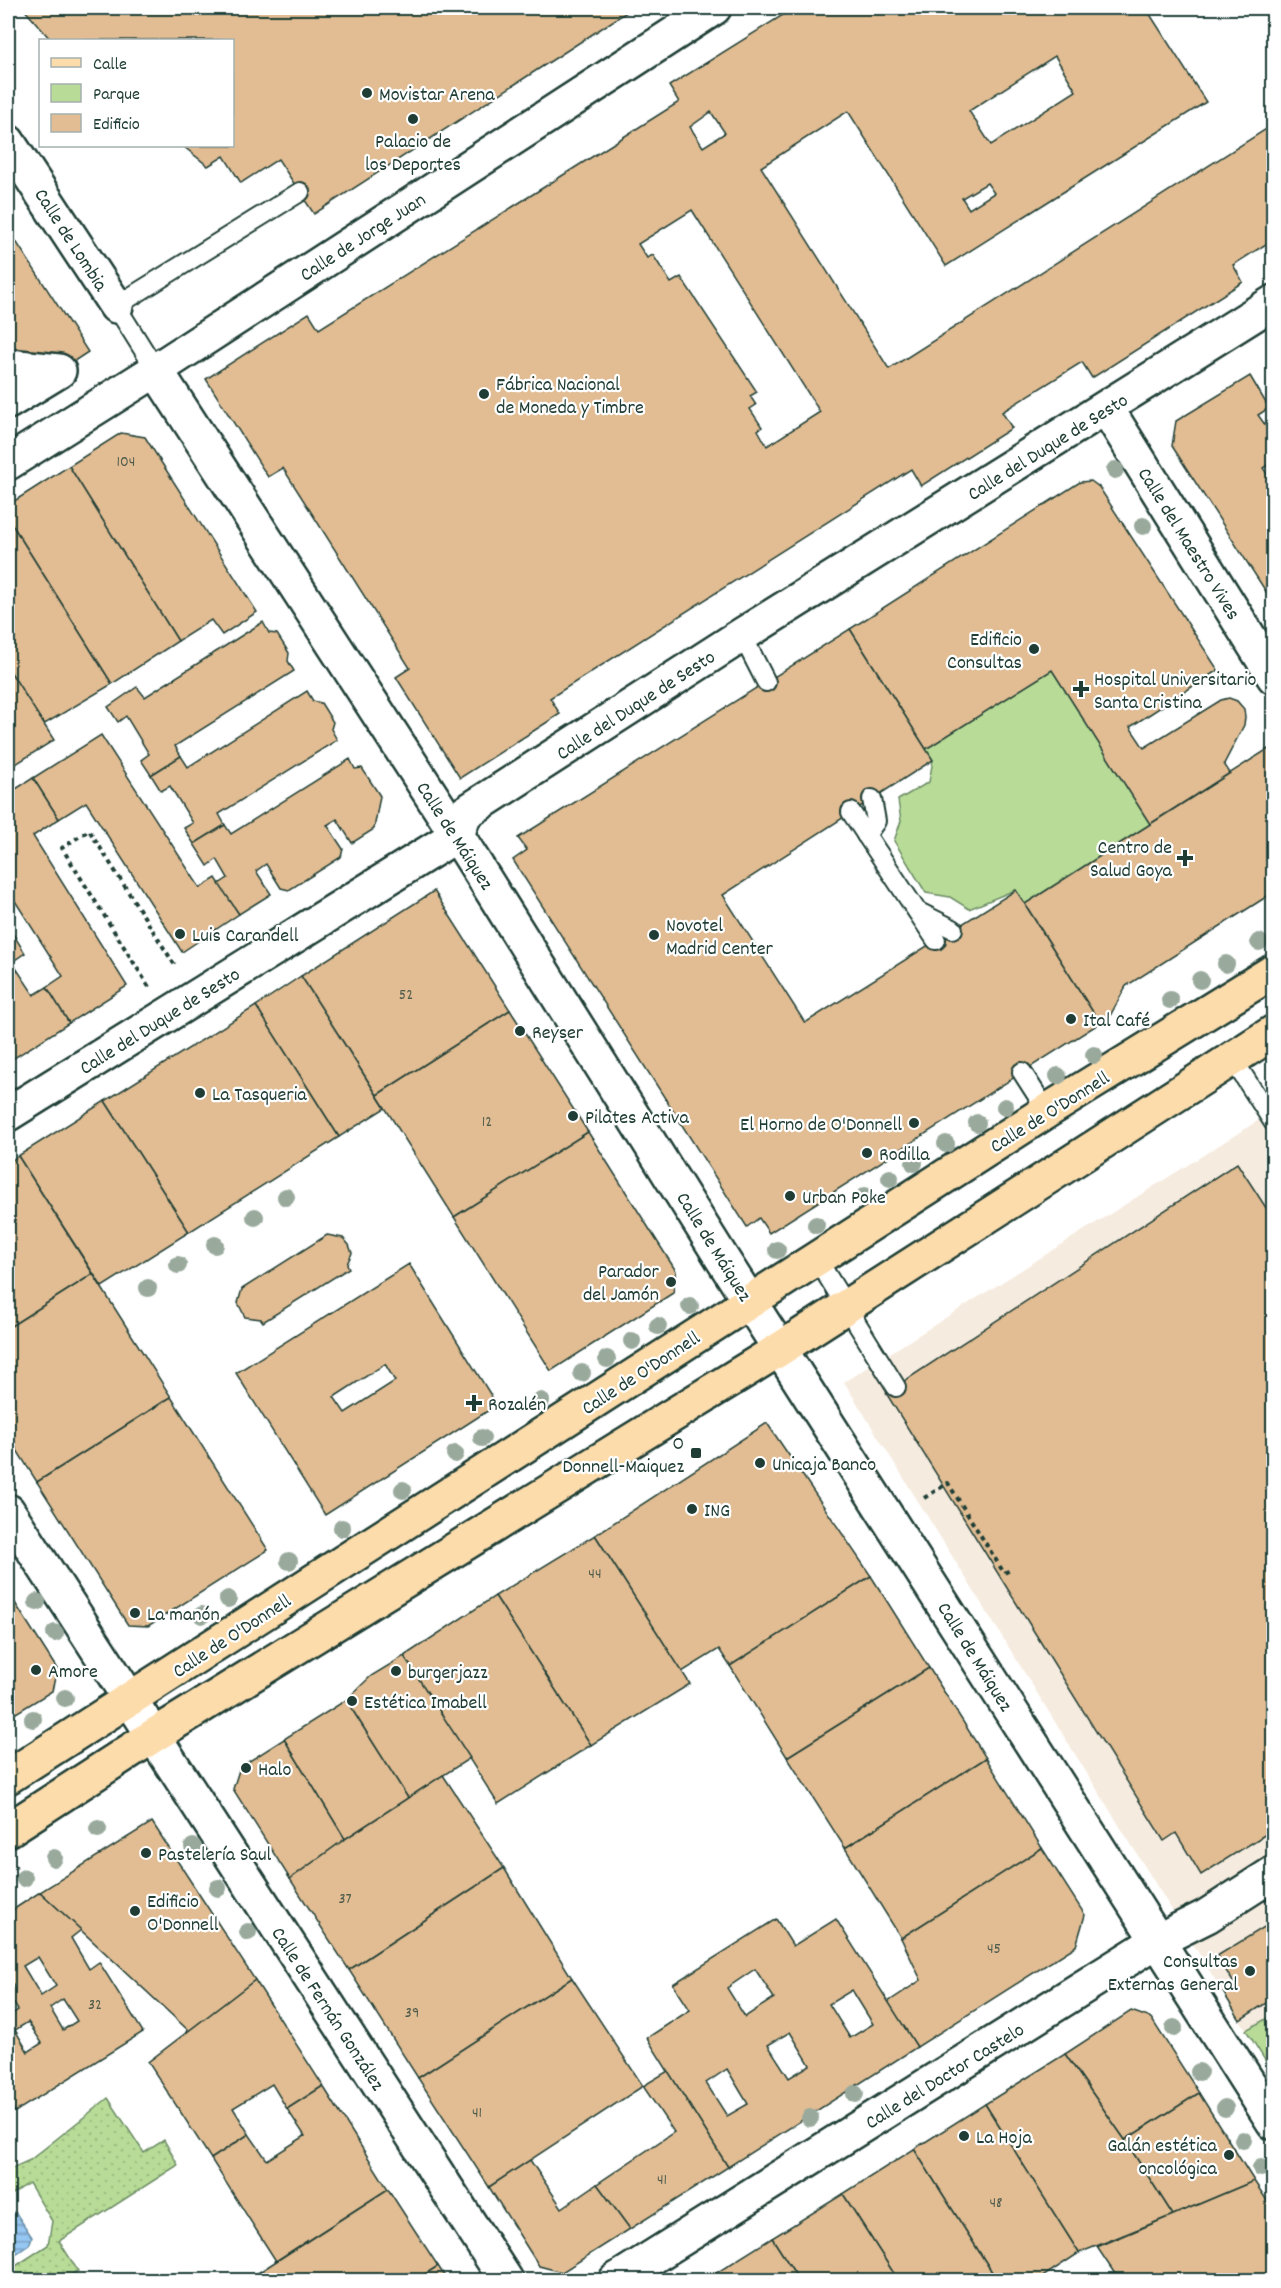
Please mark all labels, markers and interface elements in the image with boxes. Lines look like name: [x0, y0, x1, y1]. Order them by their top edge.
legend: [39, 39, 234, 147]
text: Calle: [93, 53, 127, 78]
place label: Movistar Arena: [379, 82, 495, 110]
text: Parque: [93, 83, 140, 108]
marker: Movistar Arena: [360, 86, 374, 100]
marker: Palacio de los Deportes: [406, 112, 420, 126]
text: Edificio: [93, 113, 140, 138]
place label: Palacio de los Deportes: [365, 129, 461, 180]
street label: Calle de Lombia: [26, 184, 114, 298]
street label: Calle de Jorge Juan: [295, 187, 432, 290]
place label: Fábrica Nacional de Moneda y Timbre: [496, 372, 644, 423]
marker: Fábrica Nacional de Moneda y Timbre: [477, 387, 491, 401]
street label: Calle del Duque de Sesto: [963, 388, 1134, 509]
house number: 104: [117, 451, 135, 474]
street label: Calle del Maestro Vives: [1129, 463, 1246, 626]
place label: Edificio Consultas: [947, 627, 1022, 678]
marker: Edificio Consultas: [1027, 642, 1041, 656]
street label: Calle del Duque de Sesto: [552, 644, 722, 769]
place label: Hospital Universitario Santa Cristina: [1094, 667, 1257, 718]
marker: Hospital Universitario Santa Cristina: [1072, 680, 1090, 698]
street label: Calle de Máiquez: [408, 777, 499, 897]
place label: Centro de Salud Goya: [1090, 835, 1173, 886]
marker: Centro de Salud Goya: [1176, 849, 1194, 867]
place label: Novotel Madrid Center: [666, 913, 774, 964]
place label: Luis Carandell: [192, 923, 299, 951]
marker: Luis Carandell: [173, 927, 187, 941]
marker: Novotel Madrid Center: [647, 928, 661, 942]
street label: Calle del Duque de Sesto: [75, 962, 246, 1083]
house number: 52: [399, 984, 413, 1007]
place label: Ital Café: [1083, 1008, 1150, 1036]
marker: Ital Café: [1064, 1012, 1078, 1026]
place label: Reyser: [532, 1020, 584, 1048]
marker: Reyser: [513, 1024, 527, 1038]
street label: Calle de O'Donnell: [985, 1065, 1116, 1162]
place label: La Tasqueria: [212, 1082, 307, 1110]
marker: La Tasqueria: [193, 1086, 207, 1100]
place label: Pilates Activa: [585, 1105, 689, 1133]
marker: Pilates Activa: [566, 1109, 580, 1123]
house number: 12: [482, 1111, 492, 1134]
place label: El Horno de O'Donnell: [740, 1112, 902, 1140]
marker: El Horno de O'Donnell: [907, 1116, 921, 1130]
place label: Rodilla: [879, 1142, 930, 1170]
marker: Rodilla: [860, 1146, 874, 1160]
place label: Urban Poke: [802, 1185, 886, 1213]
street label: Calle de Máiquez: [668, 1188, 757, 1308]
marker: Urban Poke: [783, 1189, 797, 1203]
place label: Parador del Jamón: [583, 1259, 660, 1310]
marker: Parador del Jamón: [664, 1275, 678, 1289]
street label: Calle de O'Donnell: [577, 1326, 707, 1423]
place label: Rozalén: [488, 1392, 546, 1420]
marker: Rozalén: [465, 1394, 483, 1412]
place label: O Donnell-Maiquez: [562, 1431, 684, 1482]
marker: O Donnell-Maiquez: [689, 1446, 703, 1460]
place label: Unicaja Banco: [772, 1452, 876, 1480]
marker: Unicaja Banco: [753, 1456, 767, 1470]
place label: ING: [704, 1498, 730, 1526]
marker: ING: [685, 1502, 699, 1516]
house number: 44: [588, 1563, 602, 1586]
street label: Calle de O'Donnell: [168, 1589, 298, 1686]
street label: Calle de Máiquez: [929, 1598, 1018, 1718]
place label: La manón: [147, 1602, 220, 1630]
marker: La manón: [128, 1606, 142, 1620]
place label: Amore: [48, 1659, 98, 1687]
place label: burgerjazz: [408, 1660, 488, 1688]
marker: Amore: [29, 1663, 43, 1677]
marker: burgerjazz: [389, 1664, 403, 1678]
place label: Estética Imabell: [364, 1690, 487, 1718]
marker: Estética Imabell: [345, 1694, 359, 1708]
place label: Halo: [258, 1757, 291, 1785]
marker: Halo: [239, 1761, 253, 1775]
place label: Pastelería Saul: [158, 1842, 271, 1870]
marker: Pastelería Saul: [139, 1846, 153, 1860]
house number: 37: [338, 1888, 352, 1911]
place label: Edificio O'Donnell: [147, 1889, 219, 1940]
marker: Edificio O'Donnell: [128, 1904, 142, 1918]
street label: Calle de Fernán González: [263, 1922, 390, 2097]
house number: 45: [987, 1938, 1001, 1961]
place label: Consultas Externas General: [1108, 1949, 1238, 2000]
marker: Consultas Externas General: [1243, 1964, 1257, 1978]
house number: 32: [88, 1994, 102, 2017]
house number: 39: [405, 2002, 419, 2025]
street label: Calle del Doctor Castelo: [861, 2017, 1031, 2138]
house number: 41: [472, 2102, 482, 2125]
place label: La Hoja: [976, 2125, 1033, 2153]
marker: La Hoja: [957, 2129, 971, 2143]
place label: Galán estética oncológica: [1107, 2133, 1218, 2184]
marker: Galán estética oncológica: [1222, 2148, 1236, 2162]
house number: 41: [657, 2169, 667, 2192]
house number: 48: [989, 2192, 1003, 2215]

